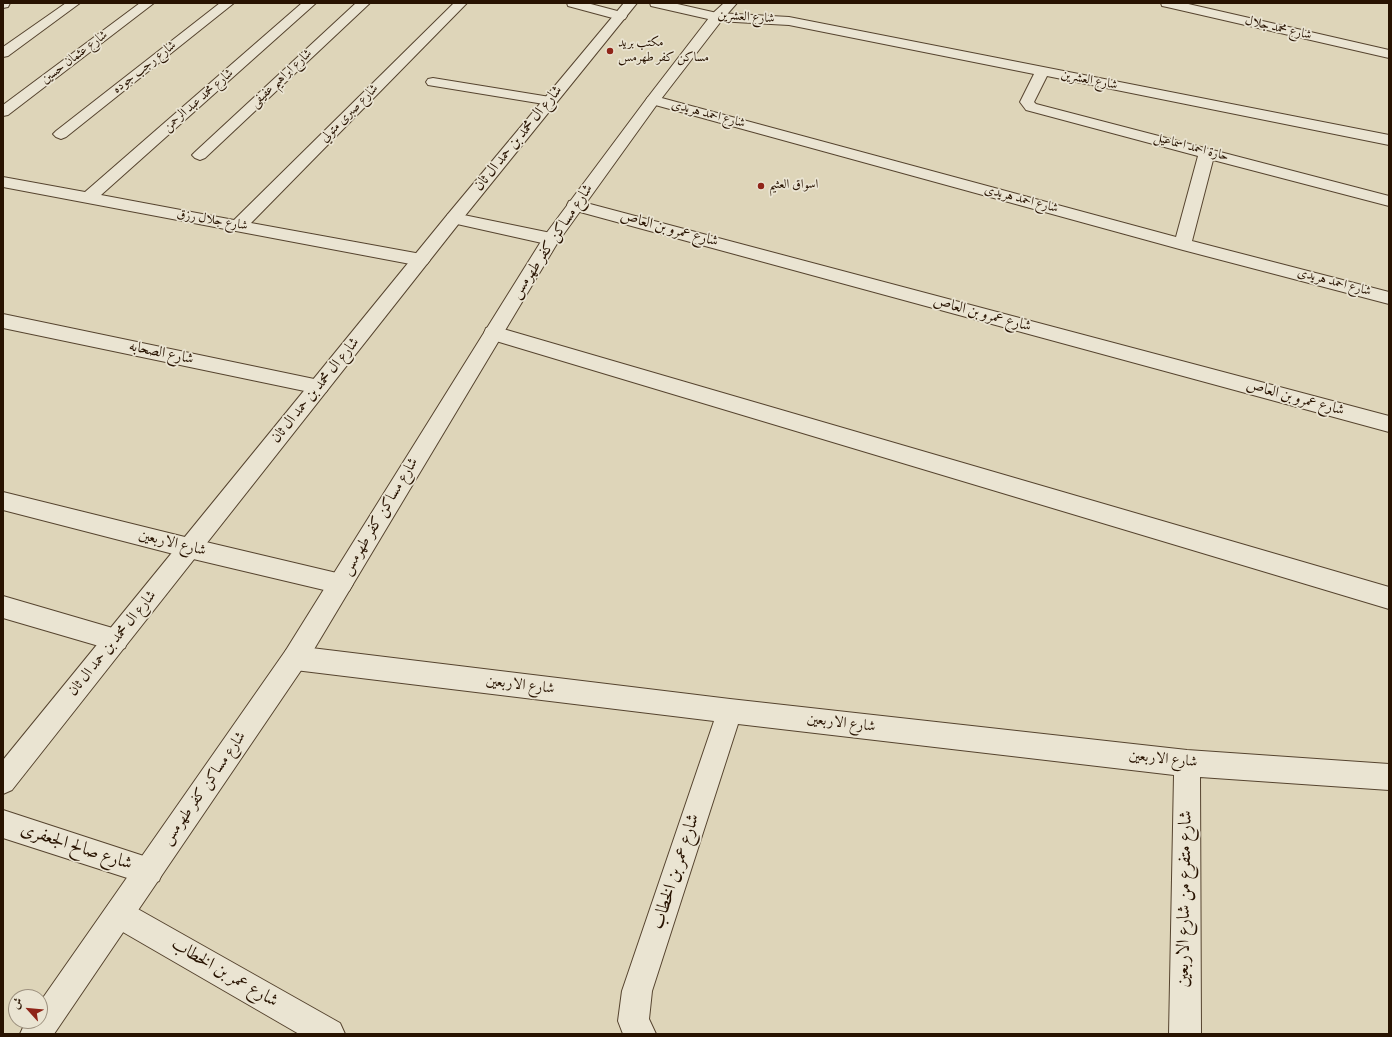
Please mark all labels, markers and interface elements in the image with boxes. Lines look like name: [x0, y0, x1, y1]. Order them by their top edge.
street label: شارع العشرين: [717, 8, 775, 28]
street label: شارع محمد جلال: [1243, 14, 1313, 44]
street label: شارع عثمان حسين: [39, 28, 111, 88]
place label: مكتب بريد مساكن كفر طهرمس: [618, 36, 709, 67]
street label: شارع رجب جوده: [110, 38, 180, 98]
street label: شارع ابراهيم عفيفى: [248, 46, 316, 112]
marker: مكتب بريد مساكن كفر طهرمس: [605, 46, 615, 56]
street label: شارع محمد عبد الرحمن: [161, 66, 237, 136]
street label: شارع العشرين: [1059, 68, 1119, 94]
street label: شارع صبرى متولي: [318, 82, 382, 146]
street label: شارع ال محمد بن حمد ال ثان: [471, 83, 567, 195]
street label: شارع احمد هريدى: [669, 98, 747, 132]
street label: حارة احمد اسماعيل: [1152, 130, 1230, 166]
place label: اسواق العثيم: [769, 178, 818, 194]
street label: شارع مساكن كفر طهرمس: [508, 181, 598, 303]
marker: اسواق العثيم: [756, 181, 766, 191]
street label: شارع احمد هريدى: [982, 183, 1060, 217]
street label: شارع جلال رزق: [175, 207, 249, 235]
street label: شارع عمرو بن العاص: [618, 208, 720, 252]
street label: شارع احمد هريدى: [1295, 266, 1373, 300]
street label: شارع عمرو بن العاص: [931, 293, 1033, 337]
street label: شارع ال محمد بن حمد ال ثان: [268, 335, 364, 447]
street label: شارع الصحابه: [127, 338, 195, 370]
street label: شارع عمرو بن العاص: [1244, 377, 1346, 421]
street label: شارع مساكن كفر طهرمس: [339, 455, 423, 579]
street label: شارع الاربعين: [136, 527, 208, 561]
street label: شارع ال محمد بن حمد ال ثان: [65, 588, 161, 700]
street label: شارع الاربعين: [485, 673, 555, 699]
street label: شارع الاربعين: [806, 711, 876, 737]
street label: شارع مساكن كفر طهرمس: [159, 729, 251, 849]
street label: شارع الاربعين: [1128, 747, 1198, 773]
street label: شارع متفرع من شارع الاربعين: [1174, 810, 1198, 988]
street label: شارع عمر بن الخطاب: [648, 811, 706, 933]
street label: شارع صالح الجعفرى: [17, 820, 135, 876]
street label: شارع عمر بن الخطاب: [166, 935, 282, 1013]
north arrow: [8, 989, 48, 1029]
text: ش: [9, 996, 27, 1012]

